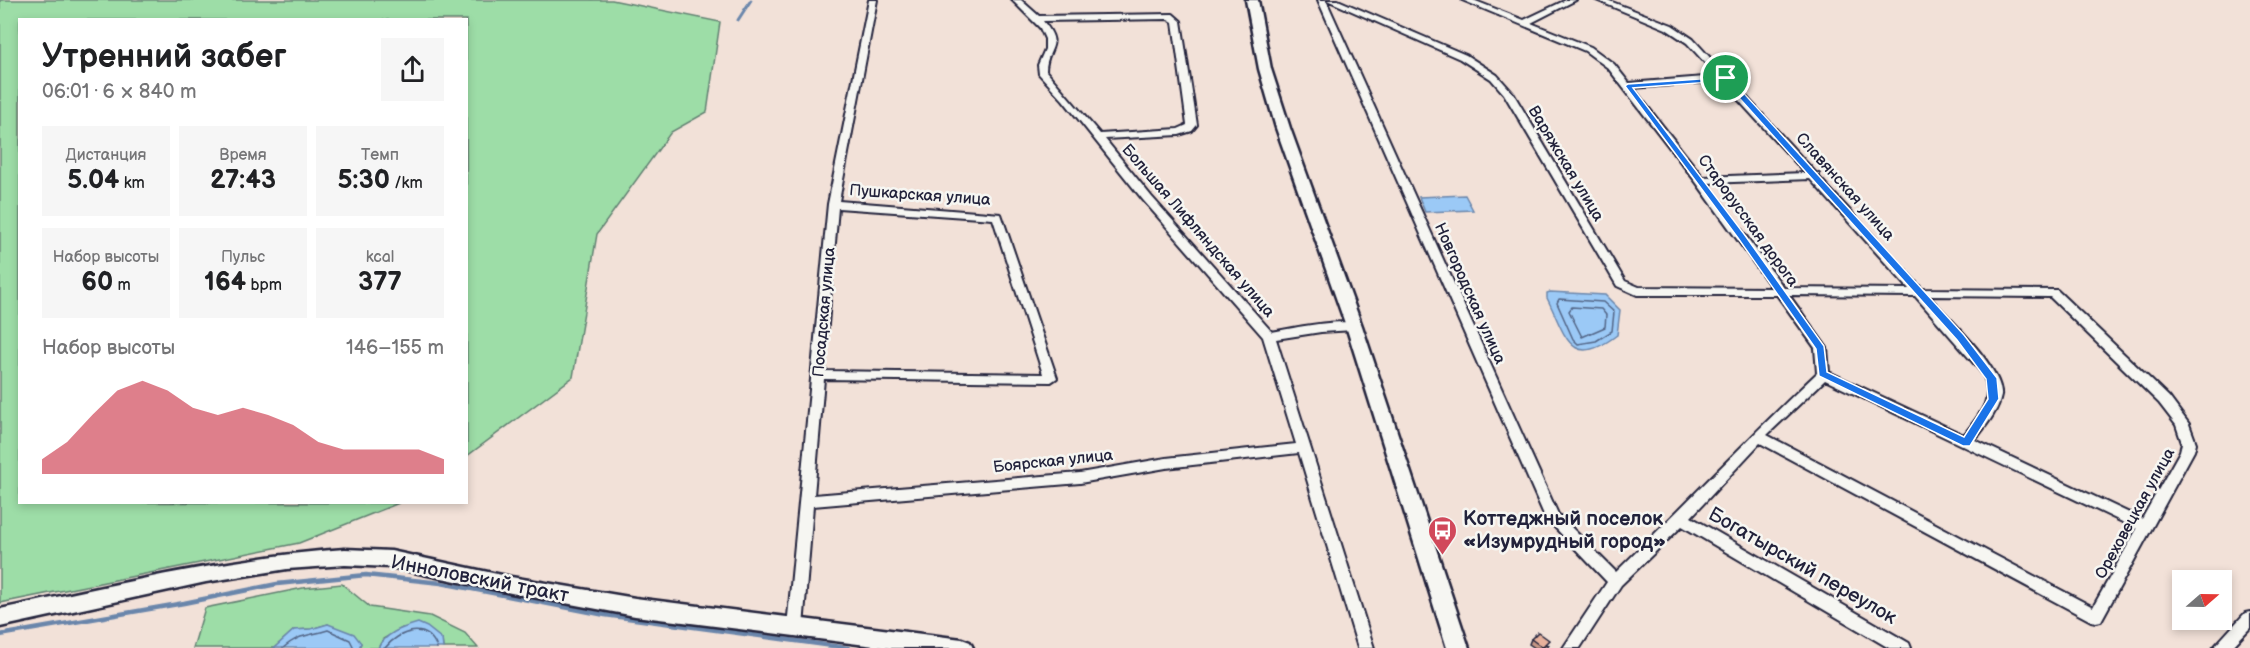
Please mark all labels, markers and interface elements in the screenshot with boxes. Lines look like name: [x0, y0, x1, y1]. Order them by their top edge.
text: Утренний забег: [42, 37, 287, 77]
button: share: [381, 38, 444, 101]
pin: [1700, 52, 1751, 103]
icon: arrive: [1709, 61, 1742, 94]
text: 06:01 · 6 × 840 m: [42, 80, 196, 104]
street label: Варяжская улица: [1524, 103, 1608, 225]
street label: Славянская улица: [1791, 129, 1899, 245]
street label: Большая Лифляндская улица: [1117, 140, 1279, 322]
text: Дистанция: [66, 146, 146, 165]
text: Время: [219, 146, 267, 165]
text: Темп: [361, 146, 399, 165]
street label: Старорусская дорога: [1694, 151, 1802, 291]
text: 5.04: [67, 165, 119, 196]
text: 27:43: [210, 165, 276, 196]
text: 5:30: [337, 165, 390, 196]
text: km: [119, 174, 145, 193]
text: /km: [390, 174, 423, 193]
street label: Пушкарская улица: [849, 181, 992, 210]
street label: Новгородская улица: [1430, 220, 1510, 368]
street label: Посадская улица: [809, 246, 840, 378]
text: Набор высоты: [53, 248, 159, 267]
text: Пульс: [221, 248, 265, 267]
text: kcal: [366, 248, 394, 267]
text: 60: [81, 267, 113, 298]
text: 164: [204, 267, 246, 298]
text: 377: [358, 267, 402, 298]
text: m: [113, 276, 131, 295]
text: bpm: [246, 276, 282, 295]
text: Набор высоты: [42, 336, 175, 360]
text: 146–155 m: [346, 336, 444, 360]
street label: Ореховецкая улица: [2091, 444, 2179, 583]
street label: Боярская улица: [992, 446, 1115, 477]
street label: Богатырский переулок: [1704, 502, 1901, 630]
place label: Коттеджный поселок «Изумрудный город»: [1463, 507, 1666, 554]
bus stop icon: Коттеджный поселок «Изумрудный город»: [1426, 514, 1458, 556]
street label: Инноловский тракт: [389, 550, 571, 608]
north arrow: [2172, 570, 2232, 630]
map controls: [2172, 570, 2232, 630]

